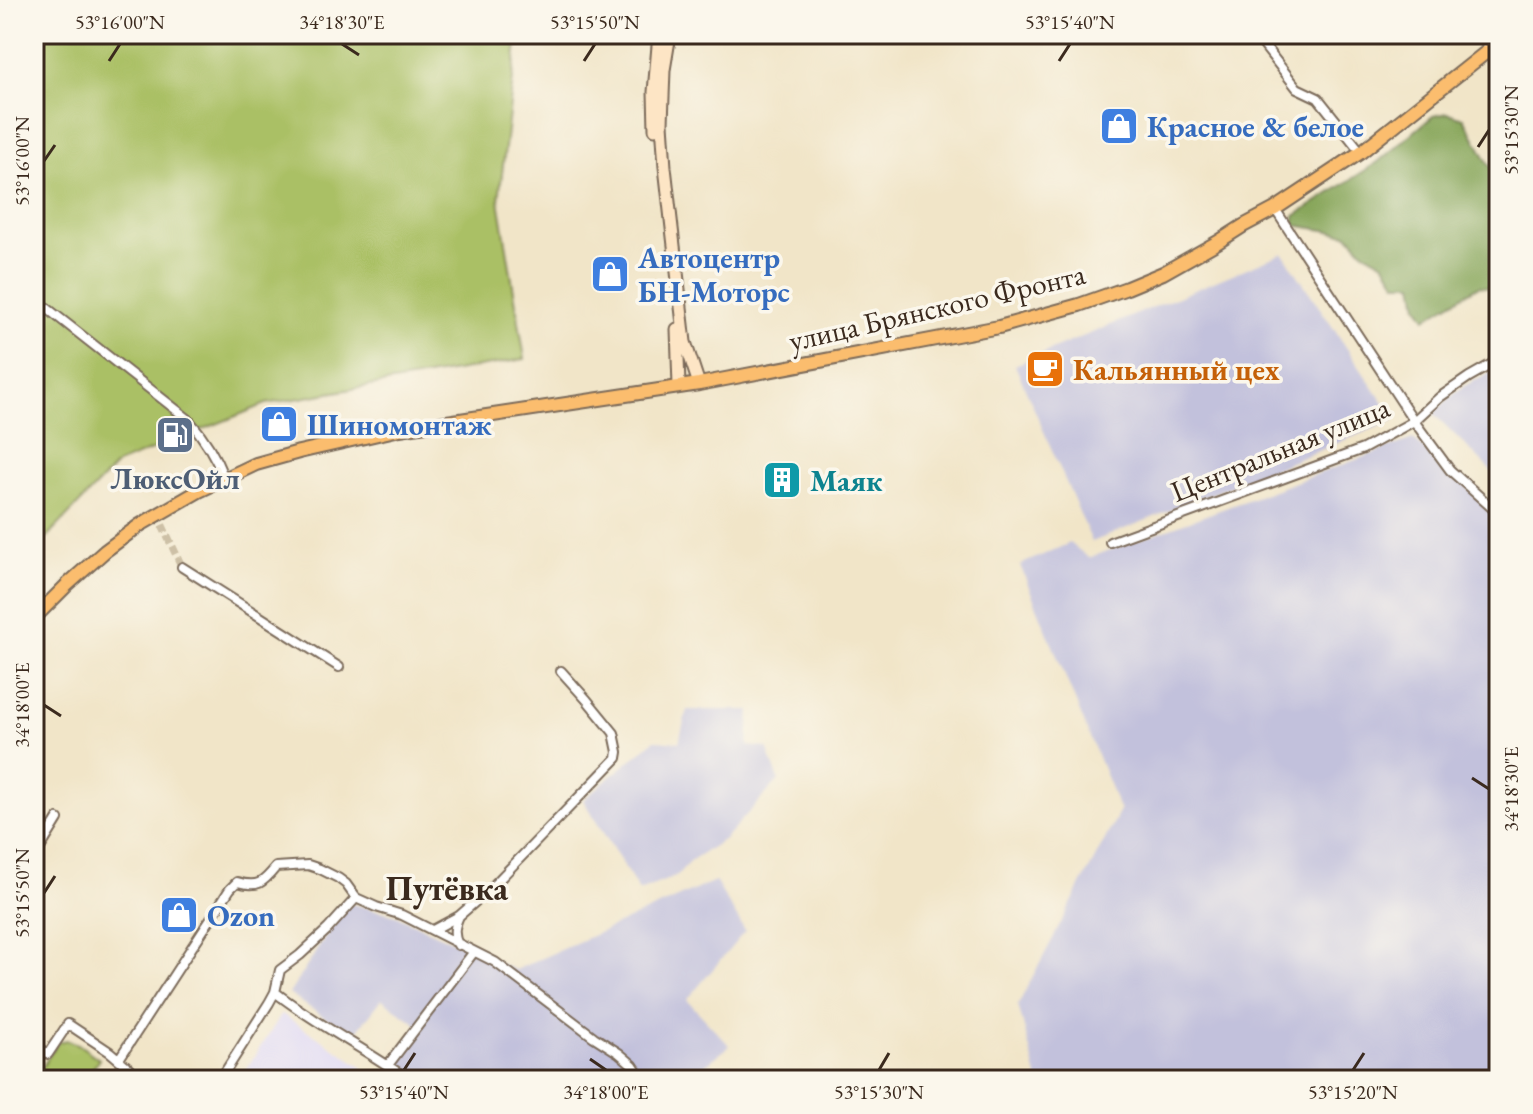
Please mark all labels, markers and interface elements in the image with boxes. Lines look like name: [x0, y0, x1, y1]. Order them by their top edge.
text: 53°16'00"N: [75, 9, 165, 35]
text: 34°18'30"E: [299, 9, 385, 35]
text: 53°15'50"N: [550, 9, 640, 35]
text: 53°15'40"N: [1025, 9, 1115, 35]
text: 53°15'30"N: [1498, 85, 1524, 175]
shop icon: Красное & белое: [1098, 105, 1140, 147]
place label: Красное & белое: [1147, 107, 1364, 146]
text: 53°16'00"N: [9, 116, 35, 206]
place label: Автоцентр БН-Моторс: [637, 238, 790, 311]
shop icon: Автоцентр БН-Моторс: [589, 253, 631, 295]
street label: улица Брянского Фронта: [785, 254, 1089, 360]
cafe icon: Кальянный цех: [1024, 348, 1066, 390]
place label: Кальянный цех: [1073, 350, 1280, 389]
street label: Центральная улица: [1165, 387, 1395, 511]
shop icon: Шиномонтаж: [258, 403, 300, 445]
place label: Шиномонтаж: [307, 405, 492, 444]
fuel station icon: ЛюксОйл: [154, 414, 196, 456]
place label: ЛюксОйл: [110, 459, 240, 498]
building icon: Маяк: [761, 459, 803, 501]
place label: Маяк: [810, 461, 883, 500]
text: 34°18'00"E: [9, 662, 35, 748]
text: 34°18'30"E: [1498, 746, 1524, 832]
text: 53°15'50"N: [9, 848, 35, 938]
district label: Путёвка: [386, 866, 509, 910]
shop icon: Ozon: [158, 894, 200, 936]
place label: Ozon: [207, 896, 275, 935]
text: 53°15'40"N: [359, 1079, 449, 1105]
text: 34°18'00"E: [563, 1079, 649, 1105]
text: 53°15'30"N: [834, 1079, 924, 1105]
text: 53°15'20"N: [1308, 1079, 1398, 1105]

